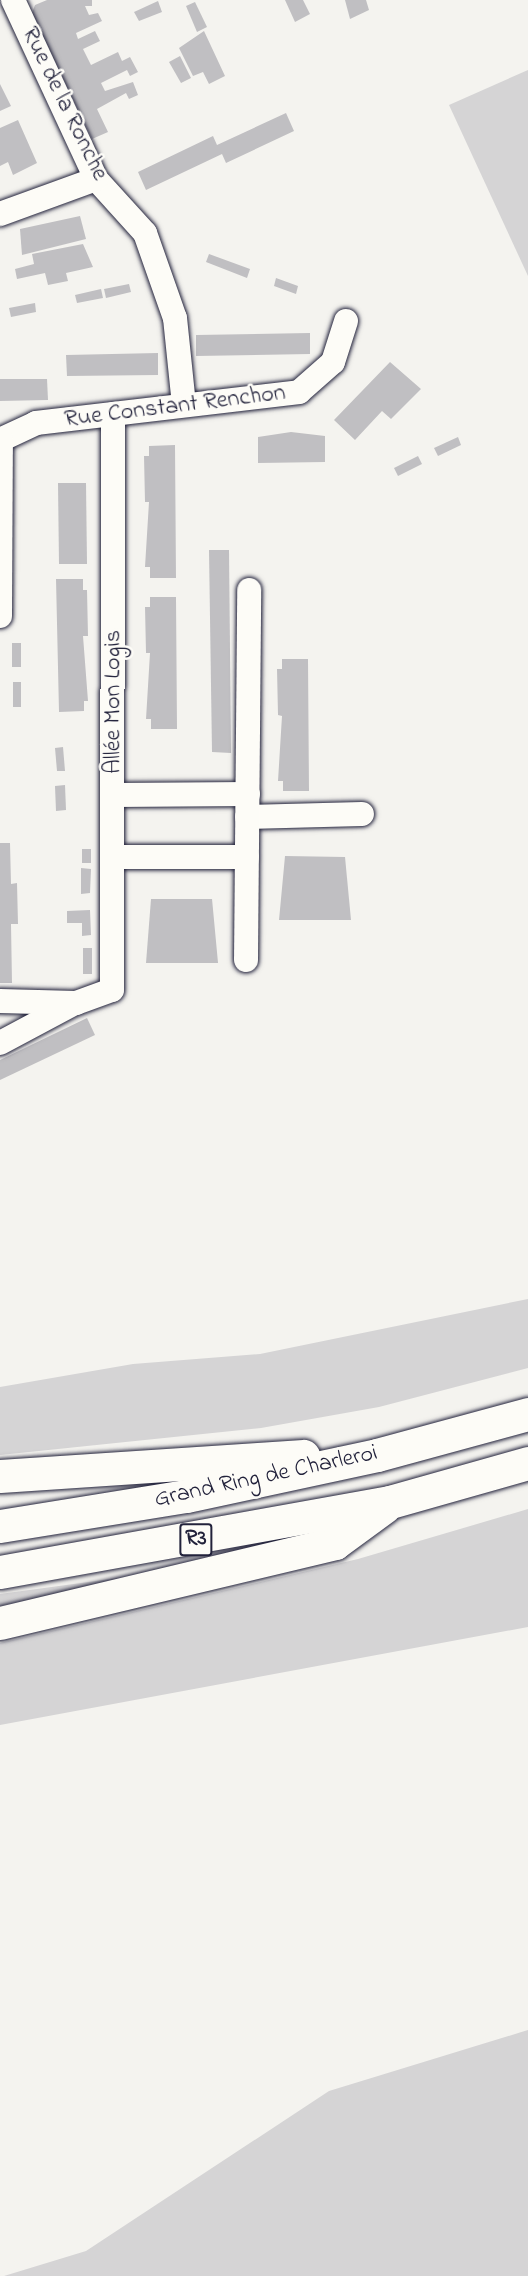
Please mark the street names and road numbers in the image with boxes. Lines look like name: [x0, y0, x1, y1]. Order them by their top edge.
street label: Rue de la Ronche: [14, 23, 114, 185]
street label: Rue Constant Renchon: [63, 379, 287, 435]
street label: Allée Mon Logis: [100, 630, 128, 774]
street label: Grand Ring de Charleroi: [152, 1439, 380, 1515]
road number: R3: [178, 1521, 214, 1559]

